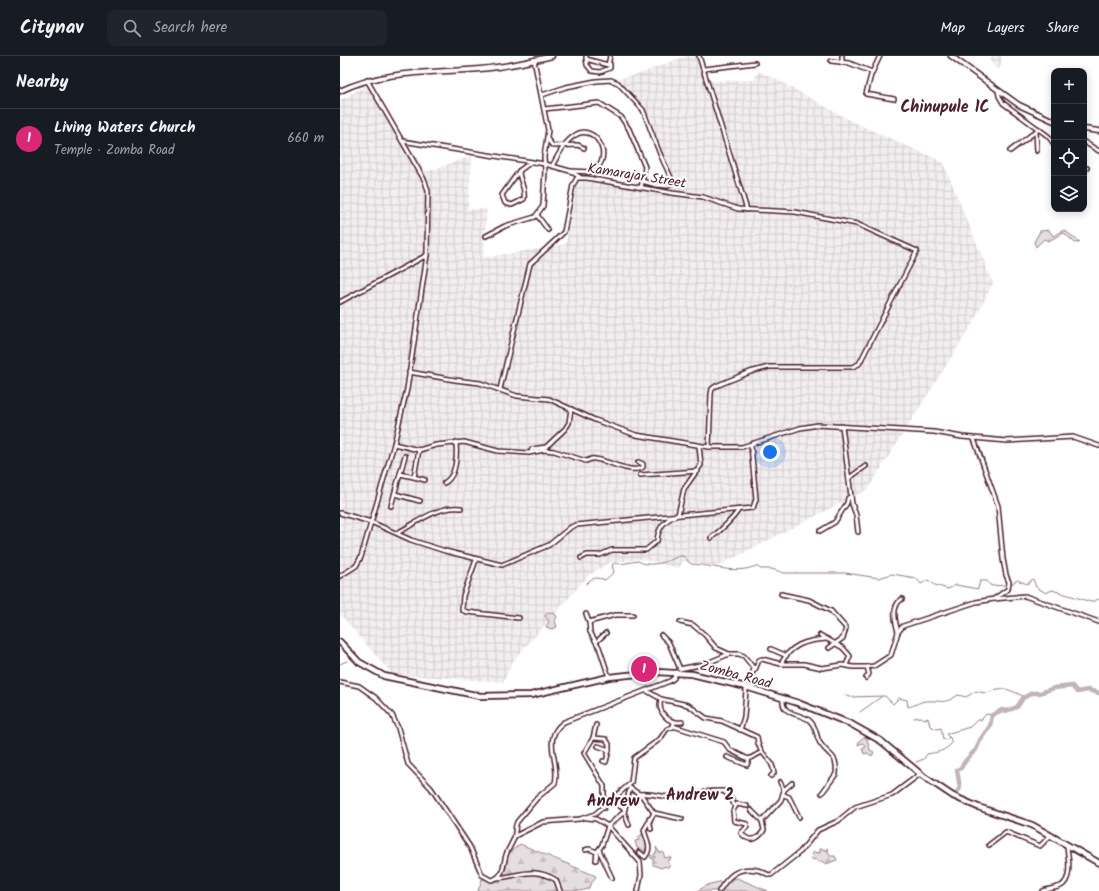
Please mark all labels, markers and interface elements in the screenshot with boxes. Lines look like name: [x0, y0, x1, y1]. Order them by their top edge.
search box: [107, 10, 387, 46]
text: Citynav: [20, 13, 83, 43]
text: Search here: [153, 16, 227, 40]
icon: search: [121, 17, 143, 39]
text: Map: [941, 17, 965, 39]
text: Layers: [987, 17, 1025, 39]
text: Share: [1047, 17, 1079, 39]
map controls: [1051, 68, 1087, 212]
button: +: [1051, 68, 1087, 104]
text: Nearby: [16, 69, 68, 96]
district label: Chinupule 1C: [901, 95, 990, 120]
button: −: [1051, 104, 1087, 140]
text: Living Waters Church: [54, 116, 196, 140]
text: 1: [27, 128, 31, 149]
text: 660 m: [287, 128, 324, 149]
text: Temple · Zomba Road: [54, 140, 174, 161]
button: locate: [1051, 140, 1087, 176]
street label: Kamarajar Street: [586, 157, 688, 195]
button: layers: [1051, 176, 1087, 212]
your location: [760, 442, 780, 462]
pin: 1: [631, 654, 657, 684]
street label: Zomba Road: [697, 655, 775, 695]
district label: Andrew 2: [666, 783, 734, 808]
district label: Andrew: [587, 789, 640, 814]

